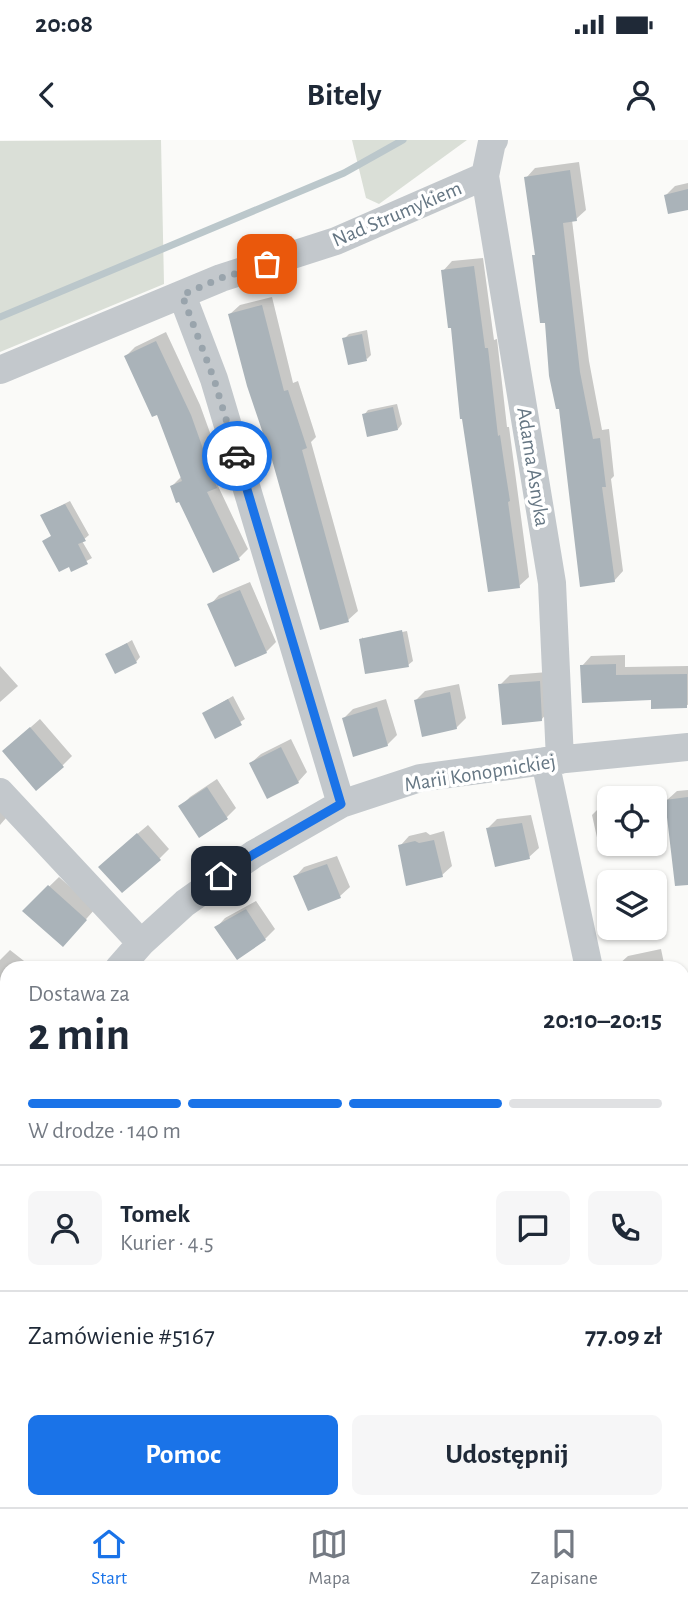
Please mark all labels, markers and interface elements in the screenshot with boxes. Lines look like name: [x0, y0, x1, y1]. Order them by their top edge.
text: 20:08: [35, 11, 93, 37]
icon: back: [28, 76, 66, 114]
icon: person: [622, 76, 660, 114]
text: Bitely: [306, 79, 382, 111]
street label: Nad Strumykiem: [329, 177, 465, 251]
pin: [237, 234, 297, 294]
icon: bag: [248, 245, 286, 283]
street label: Adama Asnyka: [513, 406, 553, 528]
courier: [202, 421, 272, 491]
icon: car: [218, 437, 256, 475]
street label: Marii Konopnickiej: [403, 751, 557, 795]
map controls: [597, 786, 667, 940]
button: locate: [597, 786, 667, 856]
pin: [191, 846, 251, 906]
icon: home: [202, 857, 240, 895]
button: layers: [597, 870, 667, 940]
text: Dostawa za: [28, 983, 130, 1006]
text: 20:10–20:15: [543, 1007, 662, 1033]
text: 2 min: [28, 1012, 130, 1058]
text: W drodze · 140 m: [28, 1120, 181, 1143]
button: person: [28, 1191, 102, 1265]
button: chat: [496, 1191, 570, 1265]
button: phone: [588, 1191, 662, 1265]
text: Tomek: [120, 1201, 190, 1227]
text: Kurier · 4.5: [120, 1232, 214, 1255]
text: Zamówienie #5167: [28, 1323, 215, 1349]
text: 77.09 zł: [585, 1323, 662, 1349]
button: Pomoc: [28, 1415, 338, 1495]
button: Udostępnij: [352, 1415, 662, 1495]
tab: Start: [90, 1525, 128, 1590]
tab: Mapa: [308, 1525, 350, 1590]
tab: Zapisane: [531, 1525, 598, 1590]

